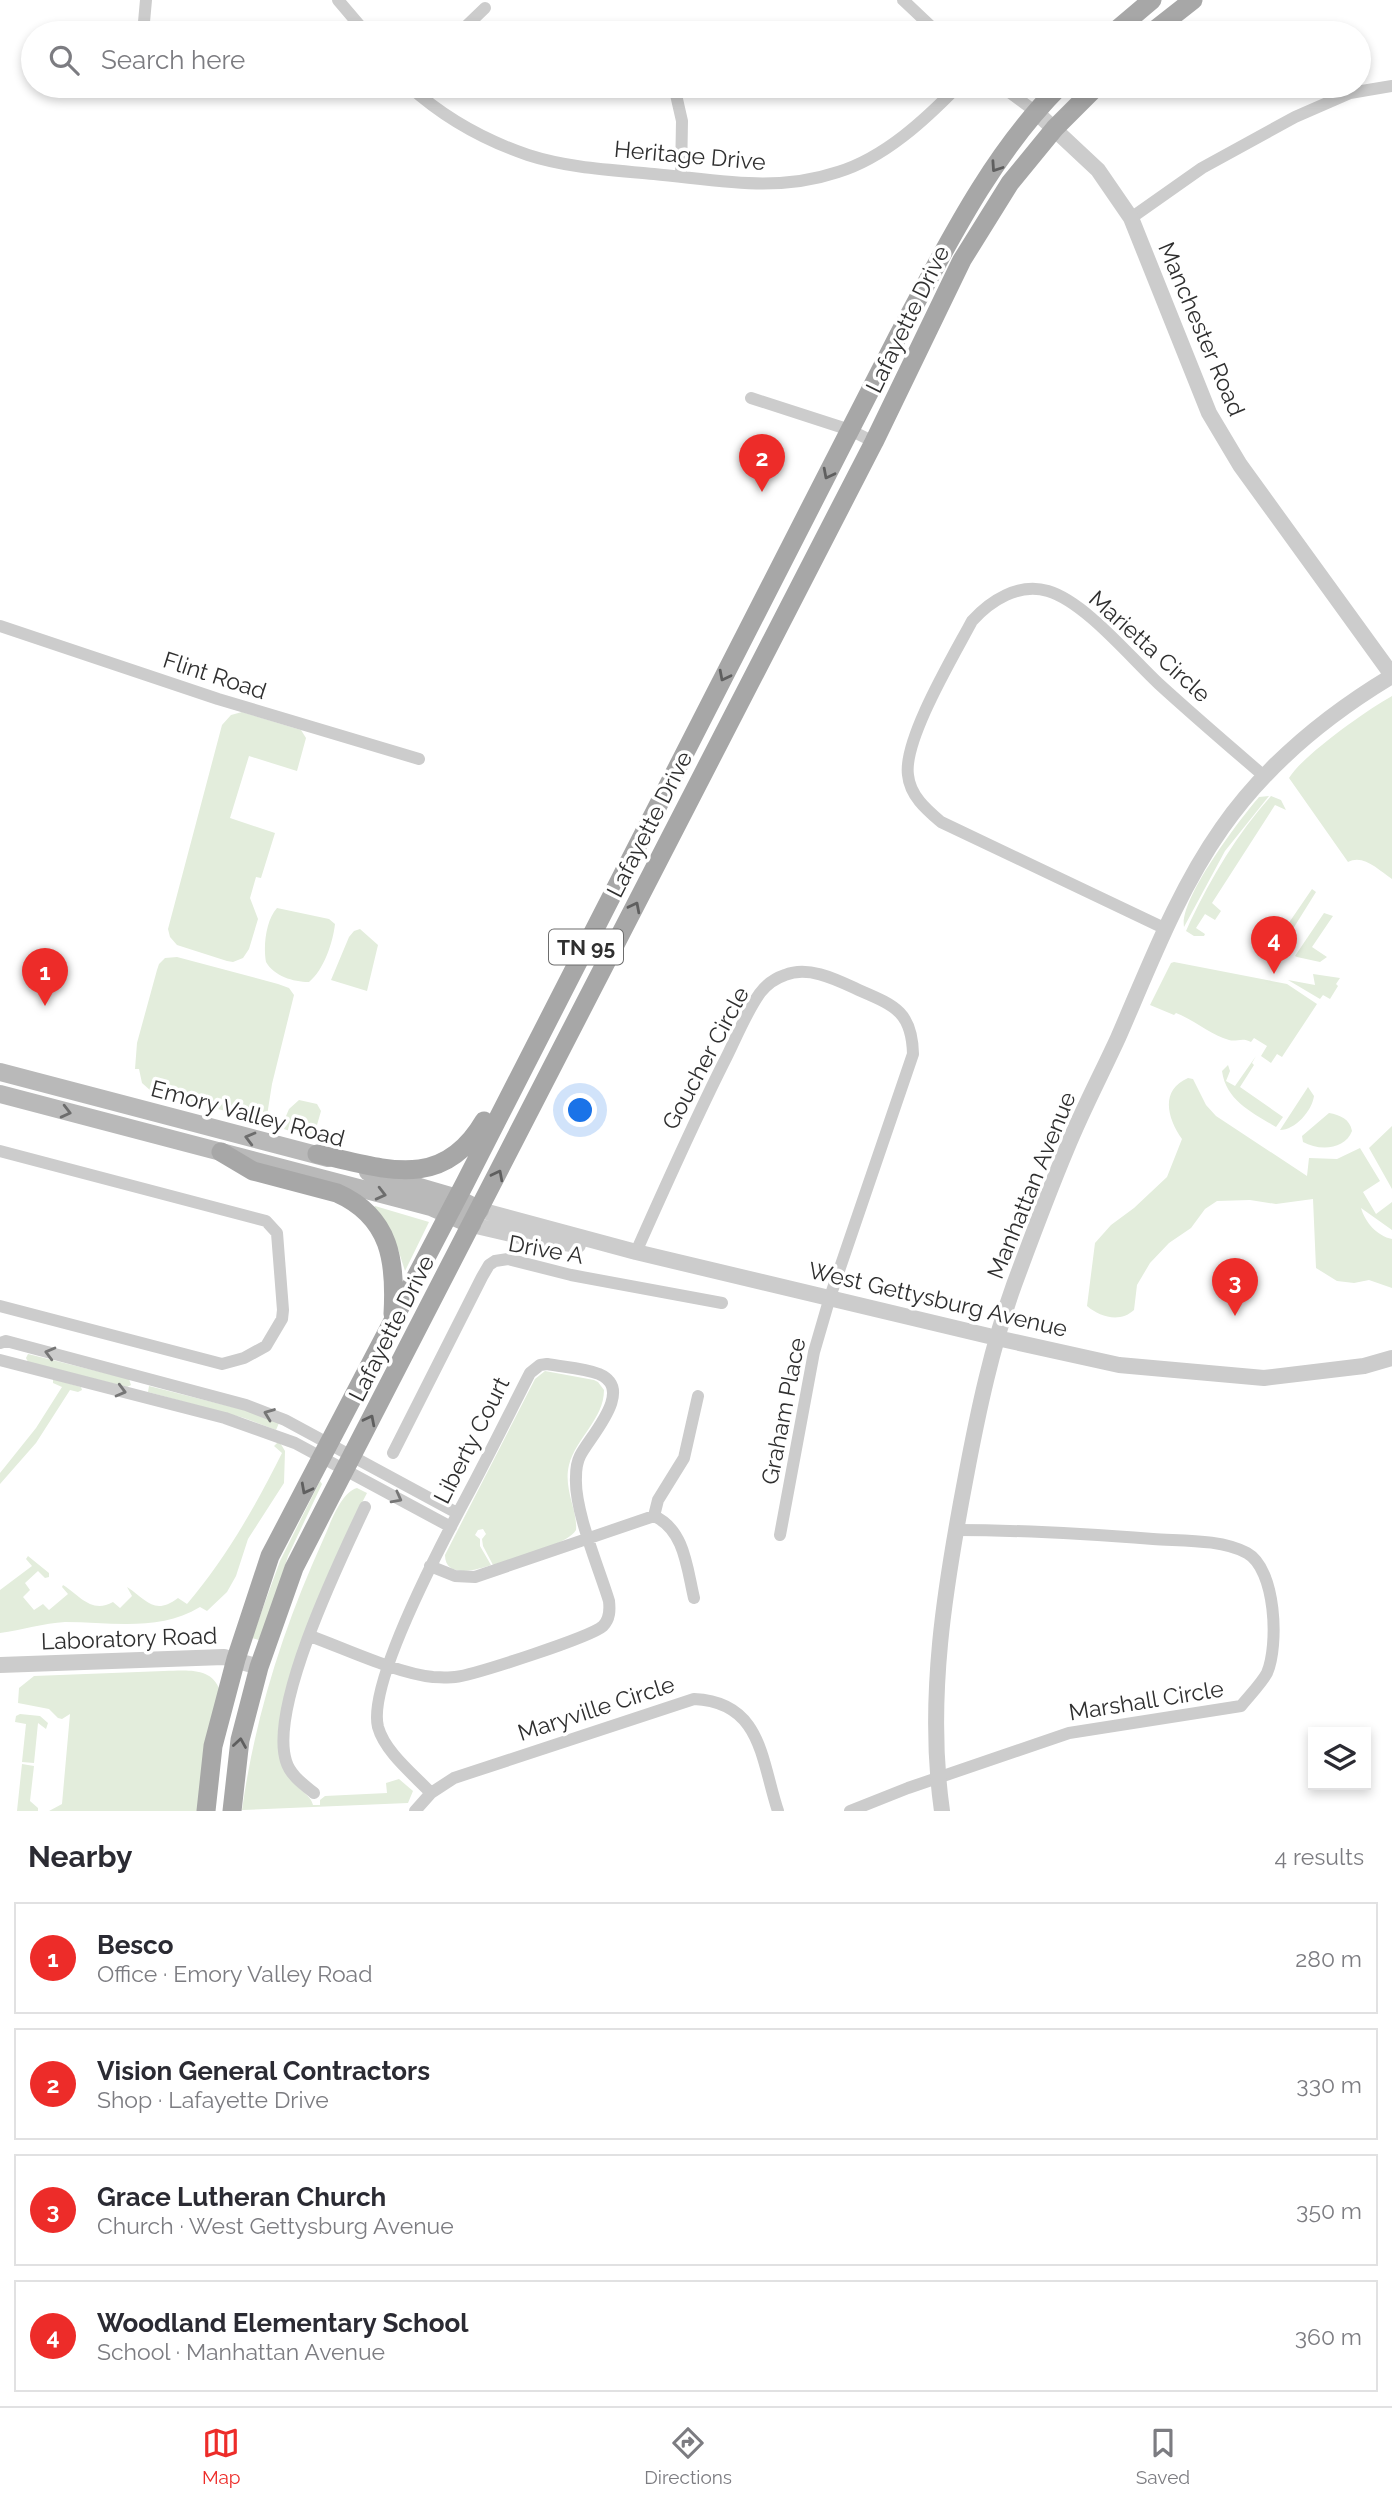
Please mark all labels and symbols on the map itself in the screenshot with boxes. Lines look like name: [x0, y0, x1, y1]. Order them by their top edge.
street label: Heritage Drive: [613, 135, 767, 175]
one-way arrow: [991, 160, 1004, 173]
street label: Manchester Road: [1153, 238, 1251, 420]
street label: Lafayette Drive: [860, 241, 954, 397]
pin: 2: [739, 434, 785, 492]
one-way arrow: [822, 467, 836, 479]
street label: Marietta Circle: [1084, 585, 1216, 707]
street label: Flint Road: [160, 646, 270, 704]
one-way arrow: [718, 669, 732, 682]
street label: Lafayette Drive: [601, 746, 697, 902]
one-way arrow: [626, 902, 640, 914]
pin: 4: [1251, 916, 1297, 974]
road number: TN 95: [549, 930, 623, 964]
pin: 1: [22, 948, 68, 1006]
street label: Goucher Circle: [656, 982, 754, 1134]
street label: Emory Valley Road: [148, 1074, 348, 1152]
street label: Manhattan Avenue: [981, 1088, 1081, 1282]
your location: [563, 1093, 597, 1127]
one-way arrow: [60, 1104, 72, 1118]
one-way arrow: [245, 1132, 257, 1146]
one-way arrow: [489, 1170, 503, 1182]
one-way arrow: [375, 1186, 387, 1200]
street label: Drive A: [506, 1229, 586, 1269]
street label: Lafayette Drive: [343, 1250, 439, 1406]
street label: West Gettysburg Avenue: [806, 1256, 1070, 1342]
pin: 3: [1212, 1258, 1258, 1316]
street label: Graham Place: [756, 1335, 810, 1487]
one-way arrow: [44, 1347, 56, 1361]
street label: Liberty Court: [428, 1372, 515, 1508]
one-way arrow: [115, 1382, 127, 1397]
one-way arrow: [264, 1408, 276, 1422]
one-way arrow: [362, 1415, 376, 1427]
one-way arrow: [301, 1482, 314, 1494]
one-way arrow: [390, 1490, 403, 1504]
street label: Laboratory Road: [40, 1621, 218, 1655]
street label: Maryville Circle: [514, 1670, 678, 1746]
street label: Marshall Circle: [1067, 1674, 1225, 1726]
one-way arrow: [232, 1737, 247, 1749]

